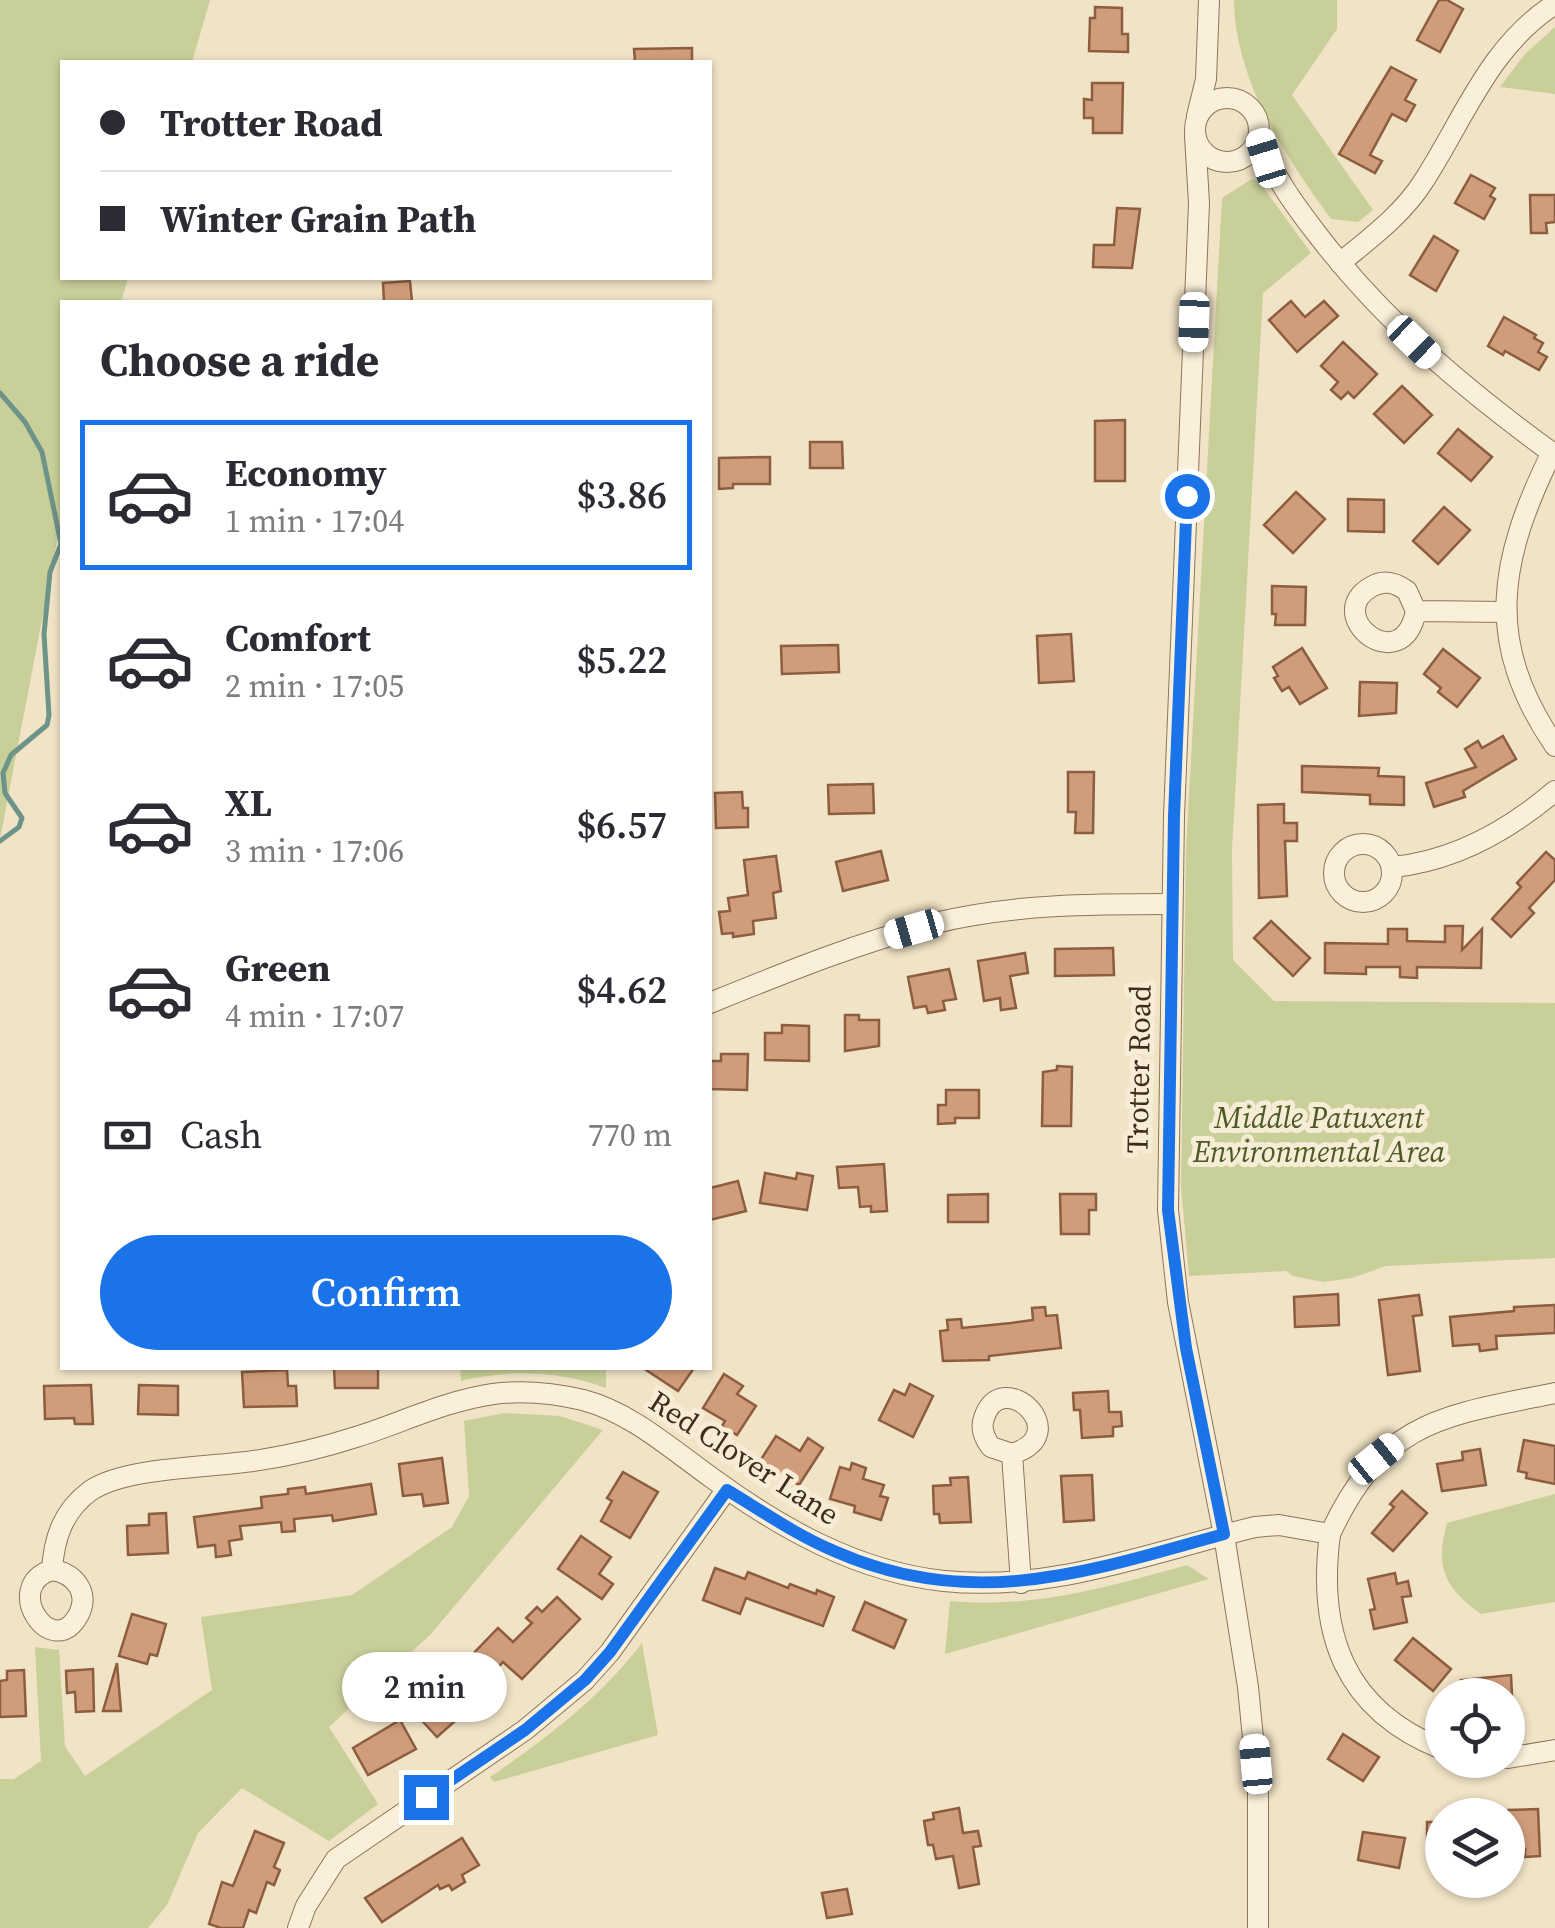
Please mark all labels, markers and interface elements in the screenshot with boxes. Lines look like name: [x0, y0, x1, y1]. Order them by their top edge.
text: Trotter Road: [160, 97, 383, 149]
car: [1243, 125, 1289, 191]
text: Winter Grain Path: [160, 193, 476, 245]
car: [1178, 291, 1210, 353]
car: [1382, 310, 1446, 374]
text: Choose a ride: [100, 329, 379, 391]
text: Economy: [225, 447, 387, 499]
icon: car: [105, 450, 195, 540]
text: $3.86: [577, 469, 667, 521]
route start: [1165, 474, 1210, 519]
text: 1 min · 17:04: [225, 499, 404, 543]
text: Comfort: [225, 612, 371, 664]
icon: car: [105, 615, 195, 705]
text: $5.22: [577, 634, 667, 686]
text: 2 min · 17:05: [225, 664, 404, 708]
text: XL: [225, 777, 272, 829]
icon: car: [105, 780, 195, 870]
text: $6.57: [577, 799, 667, 851]
text: 3 min · 17:06: [225, 829, 404, 873]
car: [881, 906, 947, 952]
text: Green: [225, 942, 331, 994]
icon: car: [105, 945, 195, 1035]
text: $4.62: [577, 964, 667, 1016]
street label: Trotter Road: [1117, 984, 1160, 1154]
text: 4 min · 17:07: [225, 994, 404, 1038]
park label: Middle Patuxent Environmental Area: [1192, 1097, 1446, 1172]
icon: cash: [100, 1108, 155, 1163]
text: Cash: [180, 1109, 262, 1161]
text: 770 m: [588, 1113, 672, 1157]
button: Confirm: [100, 1235, 672, 1350]
street label: Red Clover Lane: [641, 1381, 847, 1534]
car: [1343, 1428, 1409, 1490]
callout: 2 min: [344, 1652, 508, 1722]
text: 2 min: [383, 1665, 466, 1709]
map controls: [1425, 1678, 1525, 1898]
button: locate: [1425, 1678, 1525, 1778]
car: [1238, 1733, 1274, 1795]
route end: [404, 1775, 449, 1820]
button: layers: [1425, 1798, 1525, 1898]

